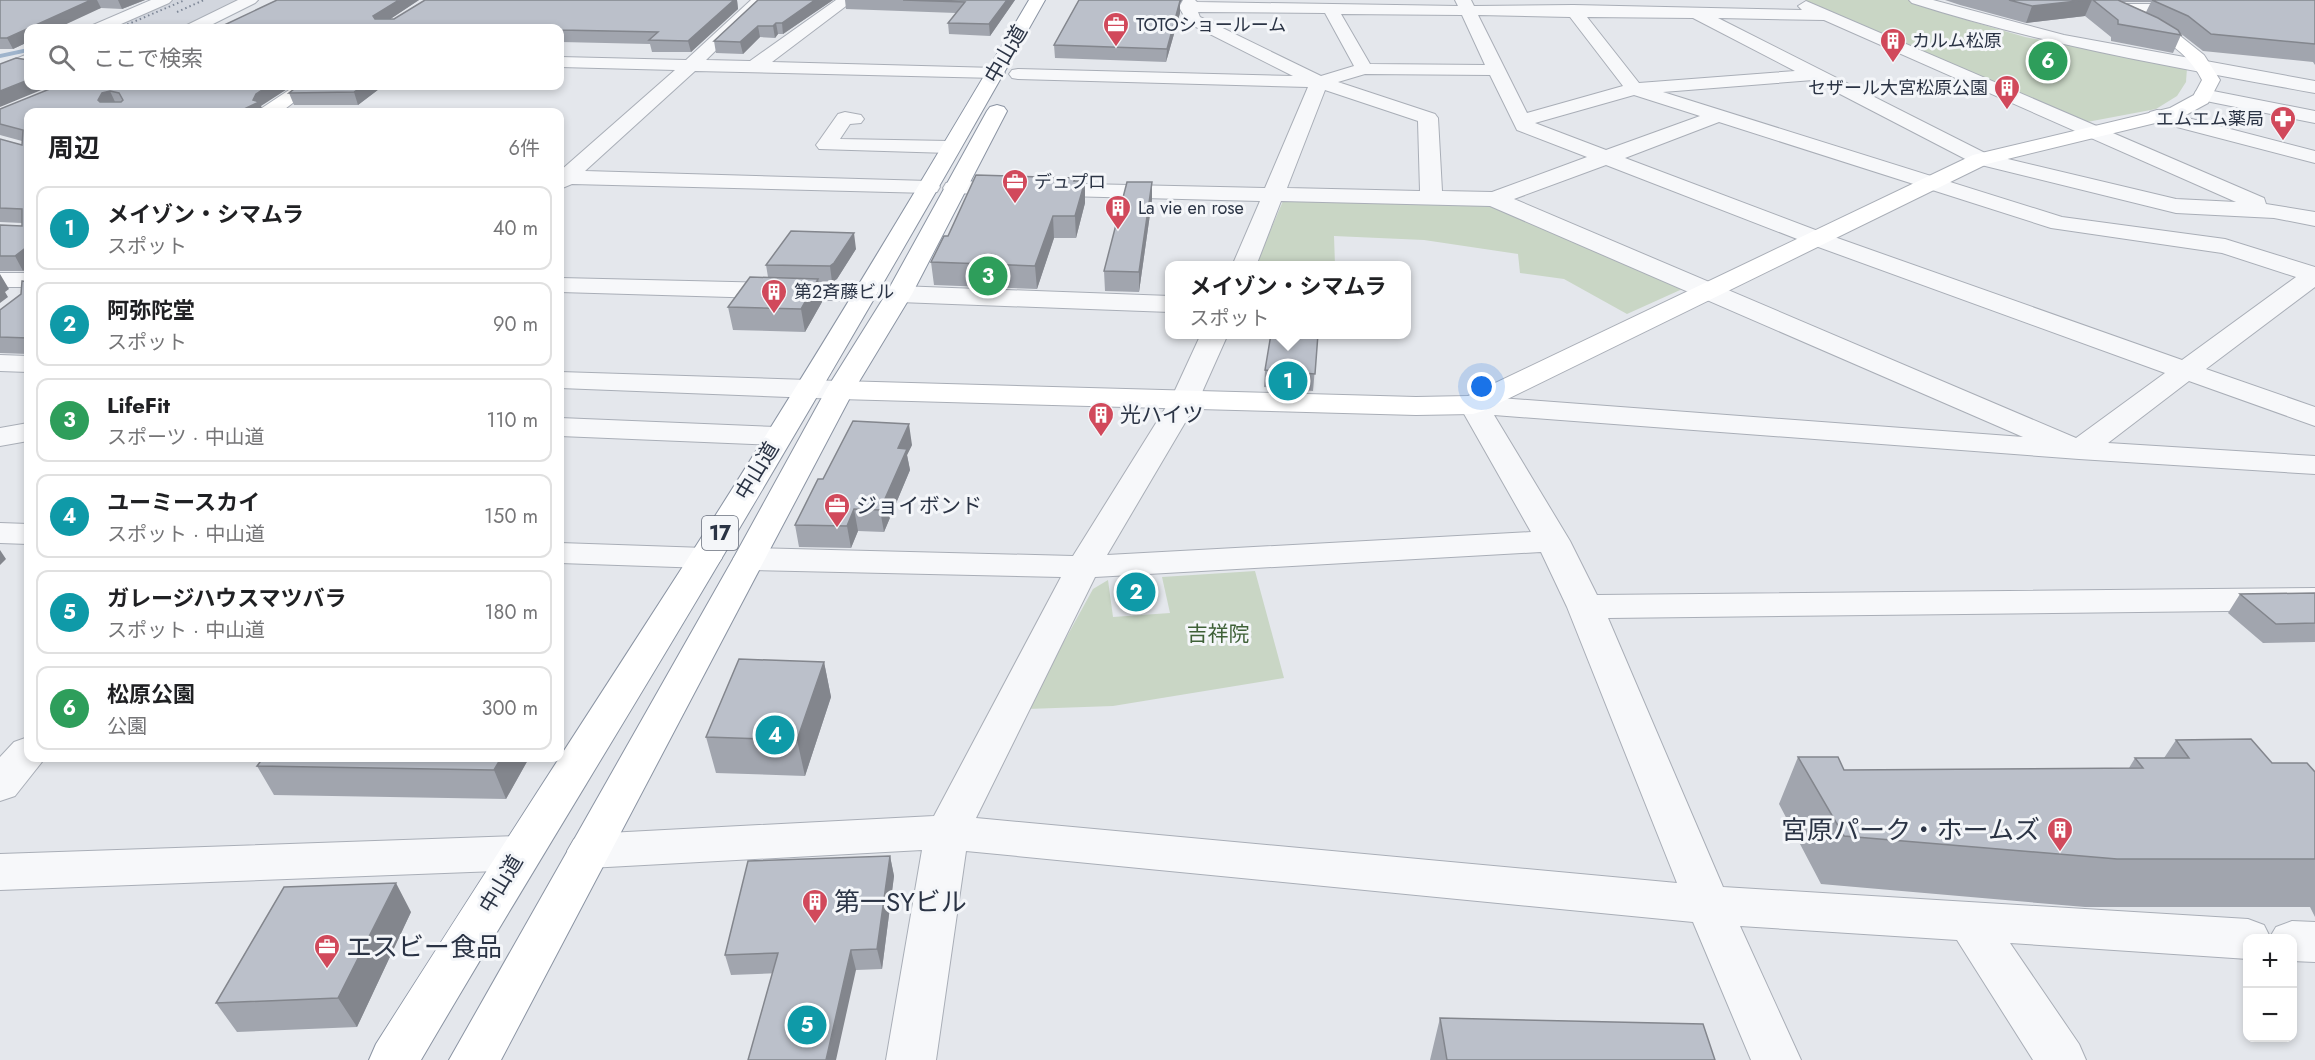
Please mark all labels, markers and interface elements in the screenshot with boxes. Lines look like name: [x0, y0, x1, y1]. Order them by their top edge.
office icon: TOTOショールーム: [1101, 10, 1131, 48]
place label: TOTOショールーム: [1136, 12, 1286, 38]
street label: 中山道: [977, 19, 1035, 89]
search box: [24, 24, 564, 90]
building icon: カルム松原: [1878, 26, 1908, 64]
place label: カルム松原: [1912, 28, 2002, 54]
pin: 6: [2028, 38, 2068, 84]
icon: search: [45, 41, 78, 74]
text: ここで検索: [93, 42, 203, 74]
building icon: セザール大宮松原公園: [1992, 73, 2022, 111]
place label: セザール大宮松原公園: [1808, 75, 1988, 101]
pharmacy icon: エムエム薬局: [2268, 104, 2298, 142]
place label: エムエム薬局: [2156, 106, 2264, 132]
text: 周辺: [48, 129, 100, 167]
text: 6件: [508, 134, 540, 163]
office icon: デュプロ: [1000, 167, 1030, 205]
place label: デュプロ: [1034, 169, 1106, 195]
building icon: La vie en rose: [1103, 193, 1133, 231]
place label: La vie en rose: [1138, 195, 1244, 221]
text: メイゾン・シマムラ: [107, 198, 304, 230]
text: 1: [64, 214, 75, 243]
text: 40 m: [493, 214, 538, 243]
text: スポット: [107, 232, 187, 261]
pin: 3: [968, 254, 1008, 298]
popup: [1165, 261, 1411, 339]
text: メイゾン・シマムラ: [1190, 270, 1386, 302]
building icon: 第2斉藤ビル: [759, 277, 789, 315]
place label: 第2斉藤ビル: [794, 279, 894, 305]
text: 阿弥陀堂: [107, 294, 195, 326]
text: スポット: [1190, 304, 1270, 333]
text: 2: [63, 310, 76, 339]
text: 90 m: [493, 310, 538, 339]
text: スポット: [107, 328, 187, 357]
pin: 1: [1268, 358, 1308, 404]
your location: [1467, 372, 1496, 401]
text: LifeFit: [107, 389, 170, 421]
building icon: 光ハイツ: [1086, 400, 1116, 438]
place label: 光ハイツ: [1120, 400, 1204, 430]
text: 3: [63, 406, 76, 435]
text: 110 m: [486, 406, 538, 435]
text: スポーツ · 中山道: [107, 423, 265, 452]
street label: 中山道: [728, 436, 786, 506]
text: ユーミースカイ: [107, 486, 260, 518]
office icon: ジョイボンド: [822, 491, 852, 529]
place label: ジョイボンド: [856, 491, 982, 521]
text: 4: [63, 502, 76, 531]
text: 150 m: [484, 502, 538, 531]
road number: 17: [702, 516, 738, 550]
text: スポット · 中山道: [107, 520, 265, 549]
pin: 2: [1116, 570, 1156, 614]
text: ガレージハウスマツバラ: [107, 582, 347, 614]
text: 5: [63, 598, 76, 627]
text: 180 m: [484, 598, 538, 627]
text: スポット · 中山道: [107, 616, 265, 645]
park label: 吉祥院: [1187, 619, 1250, 649]
text: 松原公園: [107, 678, 195, 710]
text: 6: [63, 694, 76, 723]
text: 300 m: [481, 694, 538, 723]
text: 公園: [107, 712, 147, 741]
pin: 4: [756, 712, 794, 758]
place label: 宮原パーク・ホームズ: [1781, 811, 2040, 849]
building icon: 宮原パーク・ホームズ: [2045, 815, 2075, 853]
street label: 中山道: [472, 849, 530, 919]
place label: 第一SYビル: [834, 883, 967, 921]
building icon: 第一SYビル: [800, 887, 830, 925]
place label: エスビー食品: [346, 928, 502, 966]
office icon: エスビー食品: [312, 932, 342, 970]
map controls: [2243, 934, 2297, 1042]
button: +: [2243, 934, 2297, 988]
button: −: [2243, 988, 2297, 1042]
pin: 5: [788, 1002, 826, 1048]

